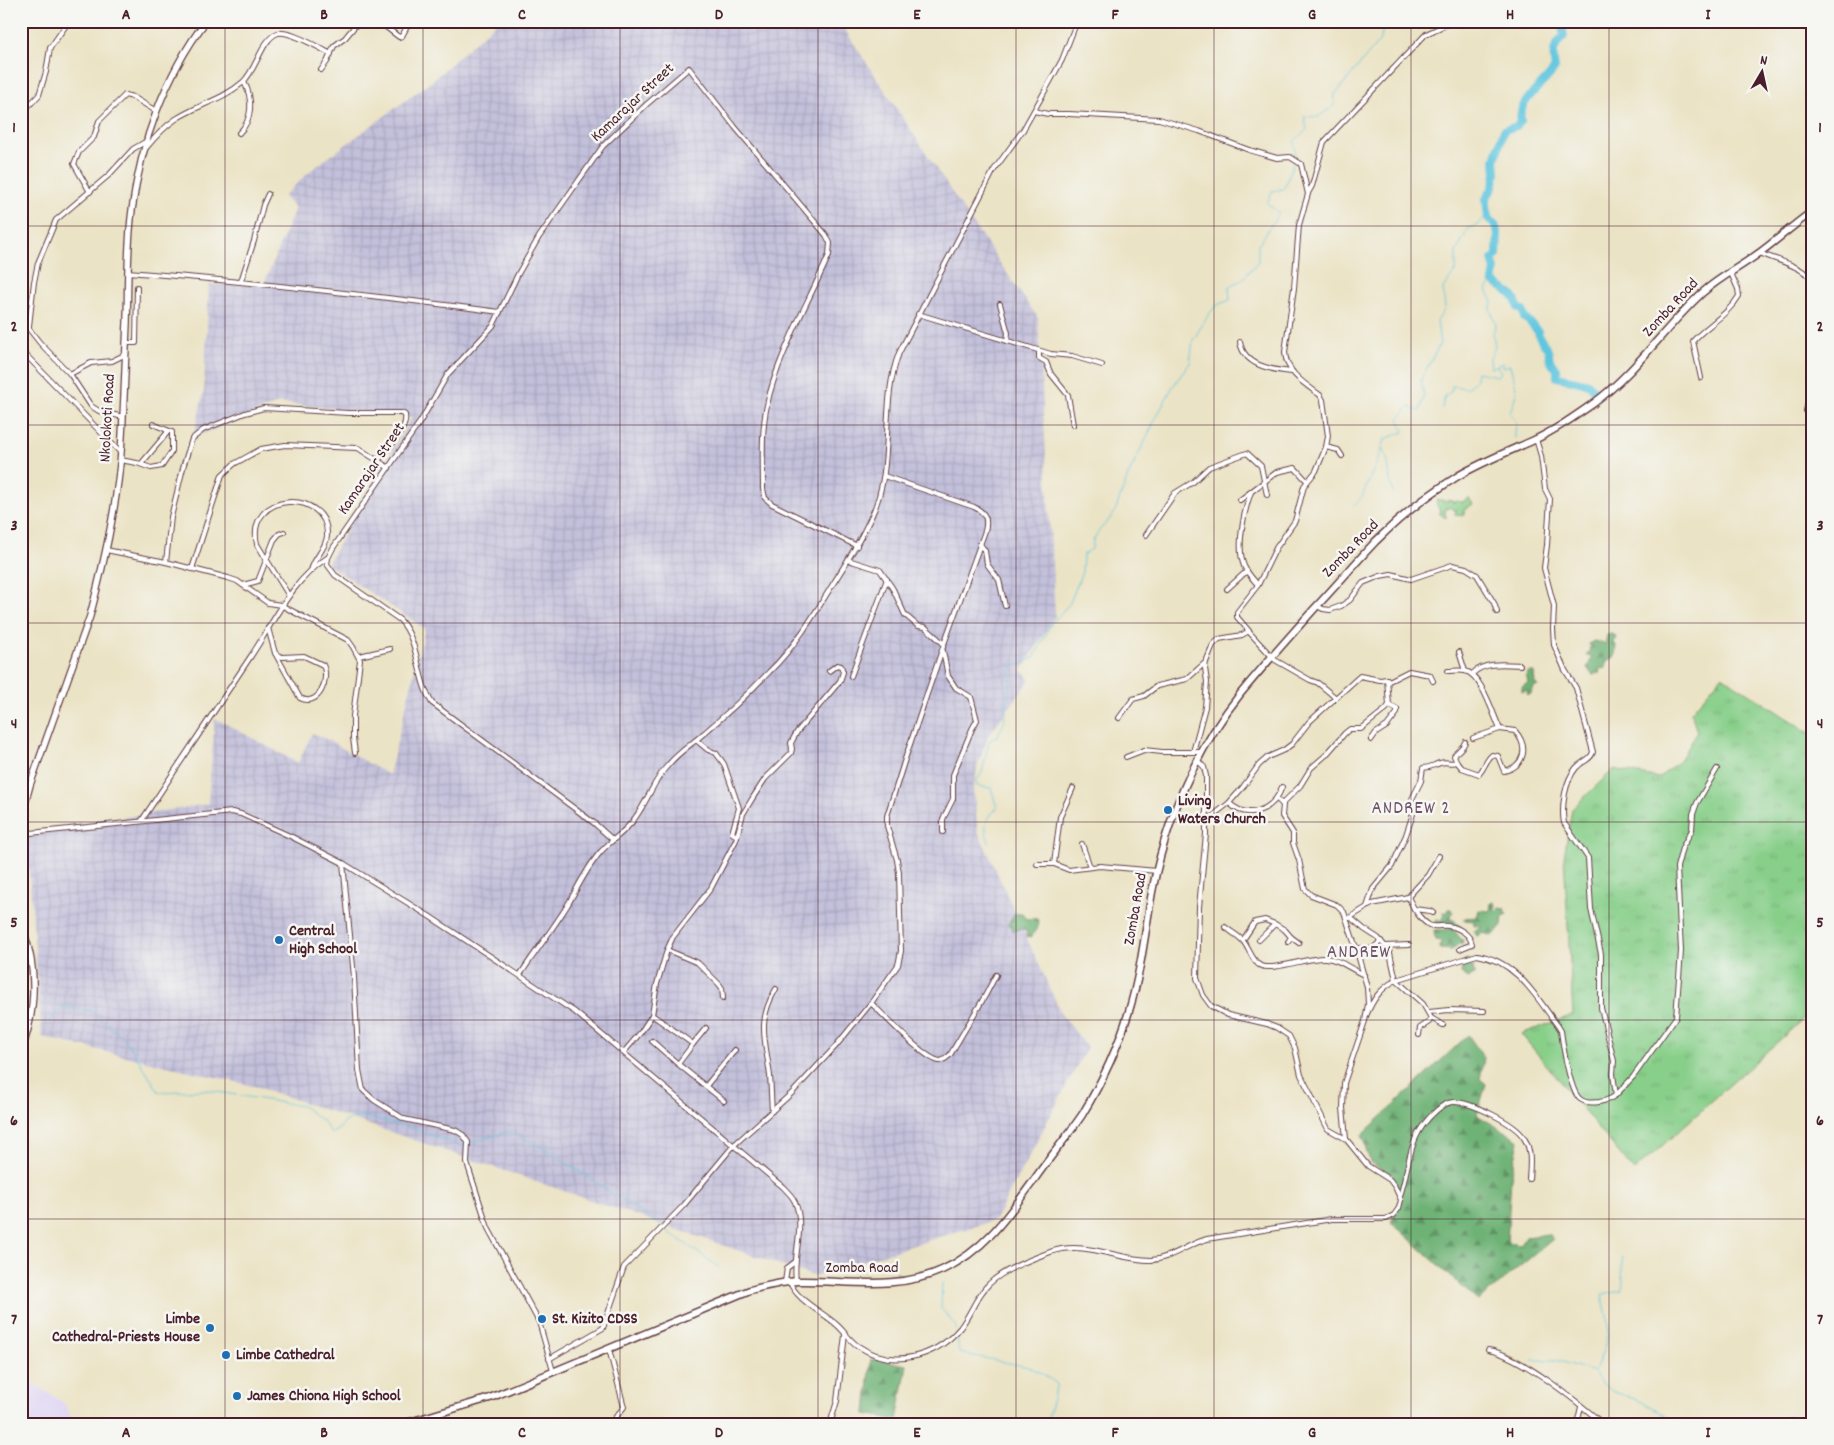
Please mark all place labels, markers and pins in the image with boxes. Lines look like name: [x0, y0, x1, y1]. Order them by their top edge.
place label: Living Waters Church: [1178, 790, 1266, 831]
marker: Living Waters Church: [1162, 804, 1174, 816]
place label: Central High School: [289, 920, 357, 961]
marker: Central High School: [273, 934, 285, 946]
place label: Limbe Cathedral-Priests House: [52, 1308, 200, 1349]
place label: St. Kizito CDSS: [552, 1308, 638, 1331]
marker: St. Kizito CDSS: [536, 1313, 548, 1325]
marker: Limbe Cathedral-Priests House: [204, 1322, 216, 1334]
place label: Limbe Cathedral: [236, 1344, 335, 1367]
marker: Limbe Cathedral: [220, 1349, 232, 1361]
place label: James Chiona High School: [247, 1385, 401, 1408]
marker: James Chiona High School: [231, 1390, 243, 1402]

